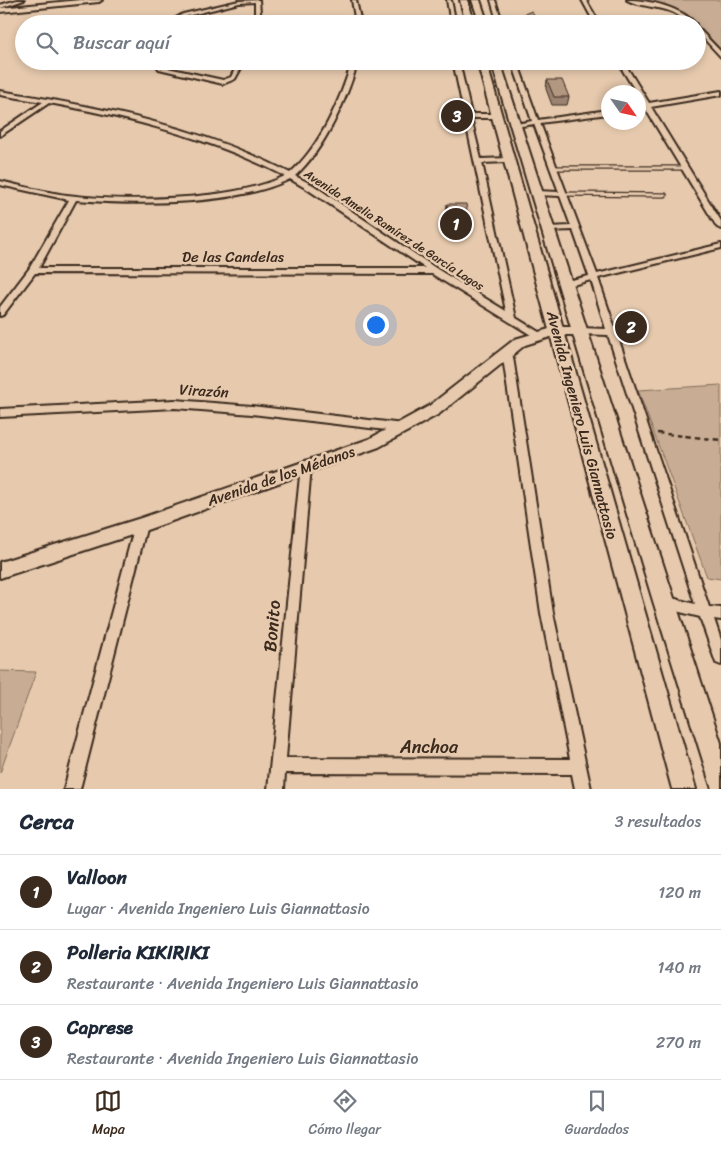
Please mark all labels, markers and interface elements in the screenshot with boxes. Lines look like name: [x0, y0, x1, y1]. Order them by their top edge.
search box: [15, 15, 706, 70]
text: Buscar aquí: [73, 26, 170, 59]
icon: search: [33, 29, 61, 57]
north arrow: [601, 85, 646, 130]
pin: 3: [441, 97, 473, 135]
street label: Avenida Amelia Ramírez de García Lagos: [299, 163, 489, 297]
pin: 1: [440, 205, 472, 243]
street label: De las Candelas: [182, 244, 285, 270]
street label: Avenida Ingeniero Luis Giannattasio: [539, 307, 625, 543]
pin: 2: [615, 308, 647, 346]
your location: [363, 312, 389, 338]
street label: Virazón: [178, 376, 230, 406]
street label: Avenida de los Médanos: [203, 438, 359, 514]
street label: Bonito: [254, 599, 290, 653]
street label: Anchoa: [399, 731, 459, 763]
text: Cerca: [20, 803, 74, 841]
text: 3 resultados: [615, 807, 701, 836]
text: Valloon: [67, 861, 127, 894]
text: 1: [33, 878, 39, 907]
text: 120 m: [658, 878, 701, 907]
text: Lugar · Avenida Ingeniero Luis Giannattasio: [67, 894, 370, 923]
text: Polleria KIKIRIKI: [67, 936, 209, 969]
text: 2: [31, 953, 41, 982]
text: 140 m: [658, 953, 701, 982]
text: Restaurante · Avenida Ingeniero Luis Giannattasio: [67, 969, 418, 998]
text: Caprese: [67, 1011, 133, 1044]
text: 3: [32, 1028, 40, 1057]
text: 270 m: [656, 1028, 701, 1057]
text: Restaurante · Avenida Ingeniero Luis Giannattasio: [67, 1044, 418, 1073]
tab: Mapa: [92, 1087, 125, 1142]
tab: Cómo llegar: [309, 1087, 381, 1142]
tab: Guardados: [565, 1087, 629, 1142]

